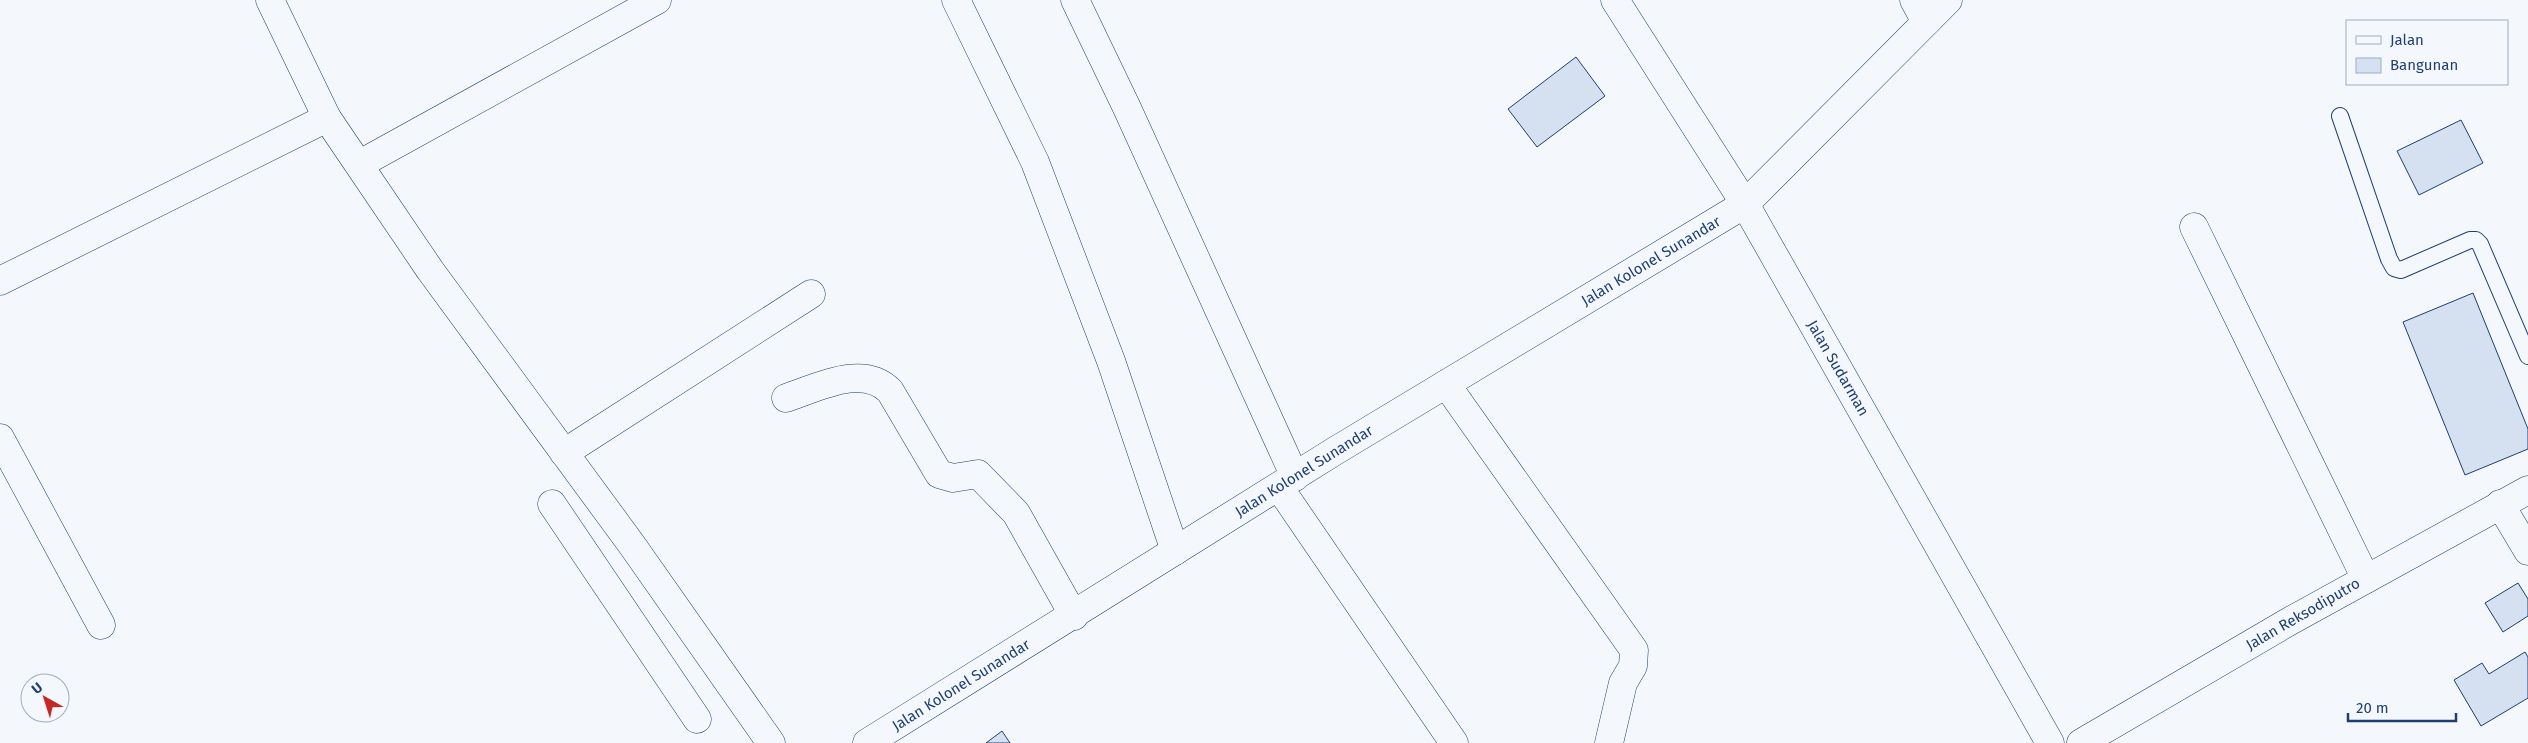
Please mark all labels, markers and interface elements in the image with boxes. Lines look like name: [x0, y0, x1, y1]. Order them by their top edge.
legend: [2346, 20, 2508, 85]
text: Jalan: [2390, 31, 2424, 49]
text: Bangunan: [2390, 56, 2458, 74]
street label: Jalan Kolonel Sunandar: [1578, 212, 1724, 310]
street label: Jalan Sudarman: [1803, 317, 1873, 419]
street label: Jalan Kolonel Sunandar: [1232, 421, 1376, 521]
street label: Jalan Reksodiputro: [2243, 574, 2363, 654]
street label: Jalan Kolonel Sunandar: [889, 635, 1033, 735]
north arrow: [20, 673, 70, 723]
text: U: [28, 679, 46, 698]
scale bar: [2348, 690, 2456, 722]
text: 20 m: [2356, 699, 2389, 717]

